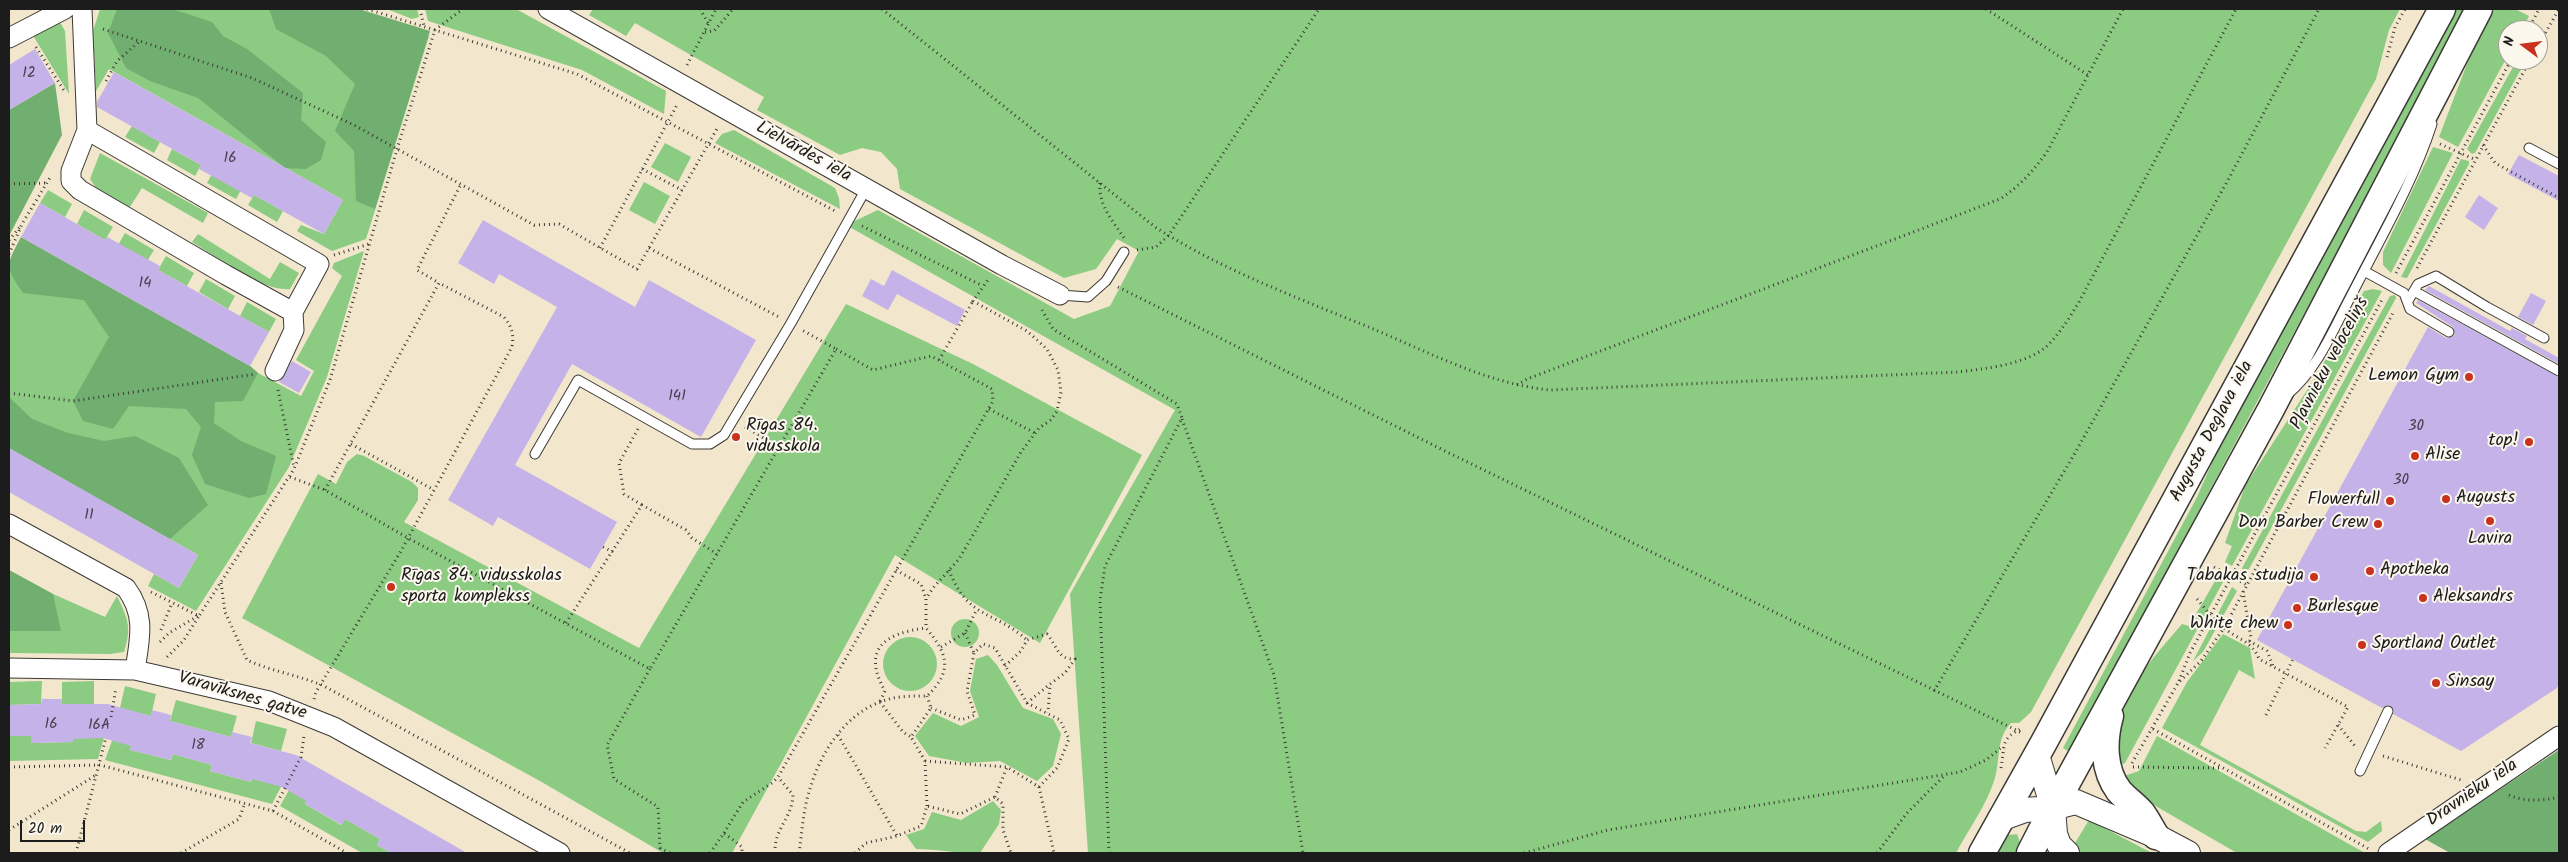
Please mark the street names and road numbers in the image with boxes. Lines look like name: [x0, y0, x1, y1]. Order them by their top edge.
street label: Lielvārdes iela: [751, 118, 855, 188]
street label: Pļavnieku veloceliņš: [2287, 294, 2375, 434]
street label: Augusta Deglava iela: [2167, 358, 2259, 506]
street label: Varavīksnes gatve: [175, 668, 309, 726]
street label: Dravnieku iela: [2423, 756, 2523, 832]

